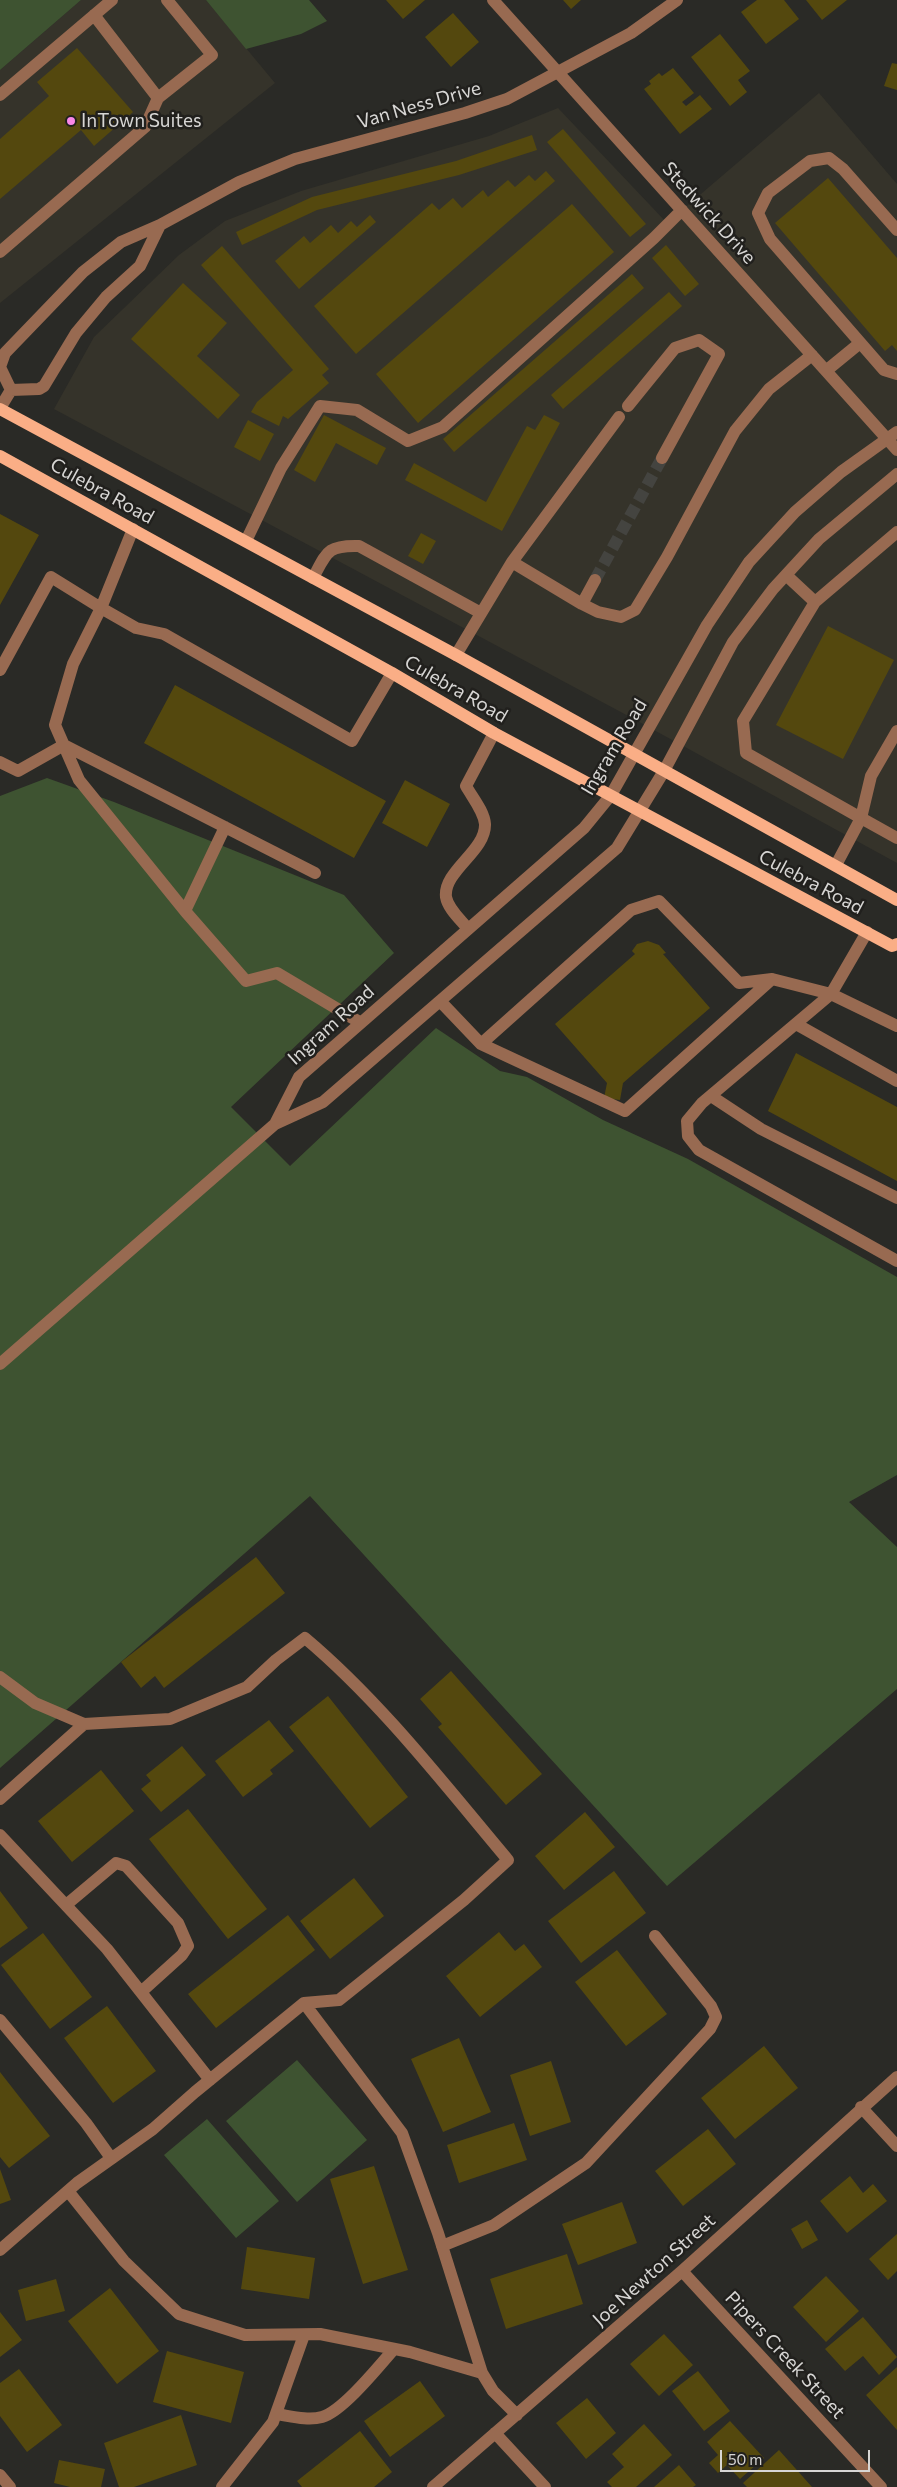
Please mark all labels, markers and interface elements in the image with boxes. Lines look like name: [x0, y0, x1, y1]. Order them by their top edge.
street label: Van Ness Drive: [355, 76, 483, 134]
place label: InTown Suites: [81, 110, 202, 132]
marker: InTown Suites: [65, 115, 77, 127]
street label: Stedwick Drive: [657, 157, 761, 269]
street label: Culebra Road: [46, 453, 158, 529]
street label: Culebra Road: [400, 650, 512, 728]
street label: Ingram Road: [576, 695, 652, 799]
street label: Culebra Road: [755, 845, 867, 919]
street label: Ingram Road: [283, 980, 379, 1070]
street label: Joe Newton Street: [588, 2209, 720, 2331]
street label: Pipers Creek Street: [720, 2287, 850, 2423]
scale bar: [722, 2440, 872, 2472]
text: 50 m: [728, 2450, 762, 2468]

